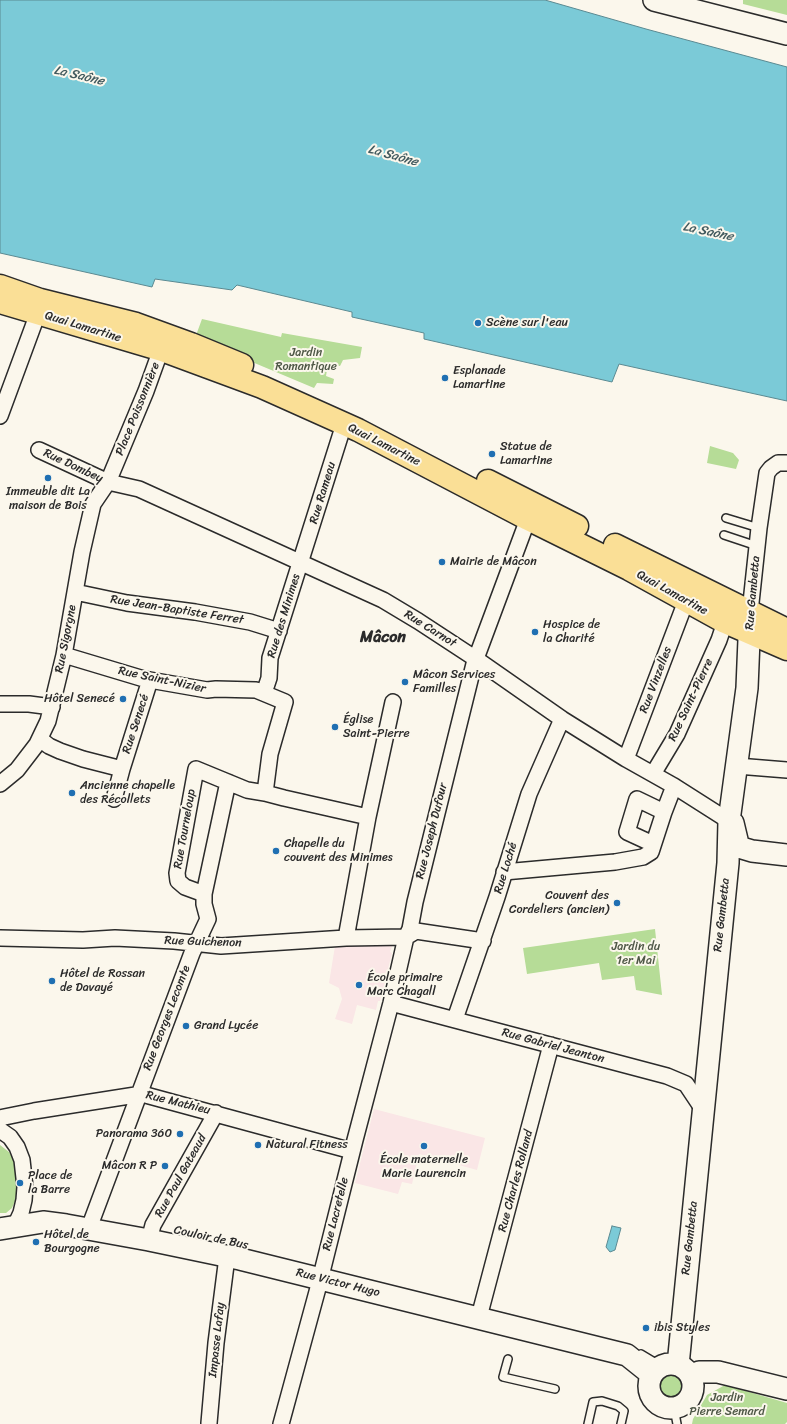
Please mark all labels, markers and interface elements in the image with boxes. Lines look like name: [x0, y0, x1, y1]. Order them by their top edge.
water label: La Saône: [52, 63, 106, 89]
water label: La Saône: [366, 142, 420, 170]
water label: La Saône: [681, 219, 735, 245]
street label: Quai Lamartine: [43, 309, 123, 345]
place label: Scène sur l'eau: [486, 316, 568, 330]
marker: Scène sur l'eau: [473, 318, 483, 328]
park label: Jardin Romantique: [275, 346, 337, 374]
street label: Place Poissonnière: [113, 360, 163, 458]
place label: Esplanade Lamartine: [453, 364, 506, 392]
marker: Esplanade Lamartine: [440, 373, 450, 383]
street label: Quai Lamartine: [345, 421, 423, 469]
place label: Statue de Lamartine: [500, 440, 553, 468]
street label: Rue Dombey: [41, 446, 105, 486]
marker: Statue de Lamartine: [487, 449, 497, 459]
street label: Rue Rameau: [307, 460, 339, 526]
marker: Immeuble dit La maison de Bois: [43, 473, 53, 483]
place label: Immeuble dit La maison de Bois: [6, 485, 90, 513]
place label: Mairie de Mâcon: [450, 555, 537, 569]
street label: Rue Gambetta: [743, 555, 763, 631]
marker: Mairie de Mâcon: [437, 557, 447, 567]
street label: Quai Lamartine: [634, 568, 710, 618]
street label: Rue des Minimes: [264, 572, 304, 660]
street label: Rue Jean-Baptiste Ferret: [109, 592, 245, 628]
street label: Rue Sigorgne: [52, 604, 80, 674]
street label: Rue Carnot: [401, 607, 459, 651]
place label: Hospice de la Charité: [543, 618, 600, 646]
marker: Hospice de la Charité: [530, 627, 540, 637]
district label: Mâcon: [360, 628, 406, 648]
street label: Rue Vinzelles: [637, 645, 675, 715]
street label: Rue Saint-Pierre: [666, 656, 716, 744]
street label: Rue Saint-Nizier: [117, 664, 207, 696]
place label: Mâcon Services Familles: [413, 668, 495, 696]
marker: Mâcon Services Familles: [400, 677, 410, 687]
place label: Hôtel Senecé: [44, 692, 115, 706]
street label: Rue Senecé: [120, 693, 152, 755]
marker: Hôtel Senecé: [118, 694, 128, 704]
place label: Église Saint-Pierre: [343, 713, 410, 741]
marker: Église Saint-Pierre: [330, 722, 340, 732]
place label: Ancienne chapelle des Récollets: [80, 779, 175, 807]
street label: Rue Joseph Dufour: [413, 781, 451, 881]
marker: Ancienne chapelle des Récollets: [67, 788, 77, 798]
street label: Rue Tourneloup: [171, 788, 199, 870]
place label: Chapelle du couvent des Minimes: [284, 837, 393, 865]
street label: Rue Loché: [491, 841, 521, 895]
marker: Chapelle du couvent des Minimes: [271, 846, 281, 856]
street label: Rue Gambetta: [711, 877, 733, 953]
place label: Couvent des Cordeliers (ancien): [509, 889, 609, 917]
marker: Couvent des Cordeliers (ancien): [612, 898, 622, 908]
street label: Rue Guichenon: [164, 933, 242, 951]
park label: Jardin du 1er Mai: [612, 940, 660, 968]
street label: Rue Georges Lecomte: [140, 964, 194, 1072]
place label: Hôtel de Rossan de Davayé: [60, 967, 145, 995]
place label: École primaire Marc Chagall: [367, 971, 443, 999]
marker: Hôtel de Rossan de Davayé: [47, 976, 57, 986]
marker: École primaire Marc Chagall: [354, 980, 364, 990]
place label: Grand Lycée: [194, 1019, 258, 1033]
marker: Grand Lycée: [181, 1021, 191, 1031]
street label: Rue Gabriel Jeanton: [500, 1025, 606, 1067]
street label: Rue Mathieu: [144, 1088, 212, 1118]
place label: Panorama 360: [96, 1127, 172, 1141]
street label: Rue Charles Rolland: [495, 1128, 537, 1234]
marker: Panorama 360: [175, 1129, 185, 1139]
street label: Rue Paul Gateaud: [152, 1132, 210, 1220]
place label: Natural Fitness: [266, 1138, 348, 1152]
marker: Natural Fitness: [253, 1140, 263, 1150]
marker: École maternelle Marie Laurencin: [419, 1141, 429, 1151]
place label: École maternelle Marie Laurencin: [380, 1153, 468, 1181]
place label: Mâcon R P: [102, 1159, 157, 1173]
marker: Mâcon R P: [160, 1161, 170, 1171]
place label: Place de la Barre: [28, 1169, 72, 1197]
street label: Rue Lacretelle: [320, 1176, 352, 1252]
marker: Place de la Barre: [15, 1178, 25, 1188]
street label: Rue Gambetta: [679, 1200, 701, 1276]
street label: Couloir de Bus: [172, 1223, 250, 1253]
place label: Hôtel de Bourgogne: [44, 1228, 100, 1256]
marker: Hôtel de Bourgogne: [31, 1237, 41, 1247]
street label: Rue Victor Hugo: [295, 1266, 381, 1300]
street label: Impasse Lafay: [206, 1302, 228, 1378]
place label: ibis Styles: [654, 1321, 710, 1335]
marker: ibis Styles: [641, 1323, 651, 1333]
park label: Jardin Pierre Semard: [689, 1391, 765, 1419]

